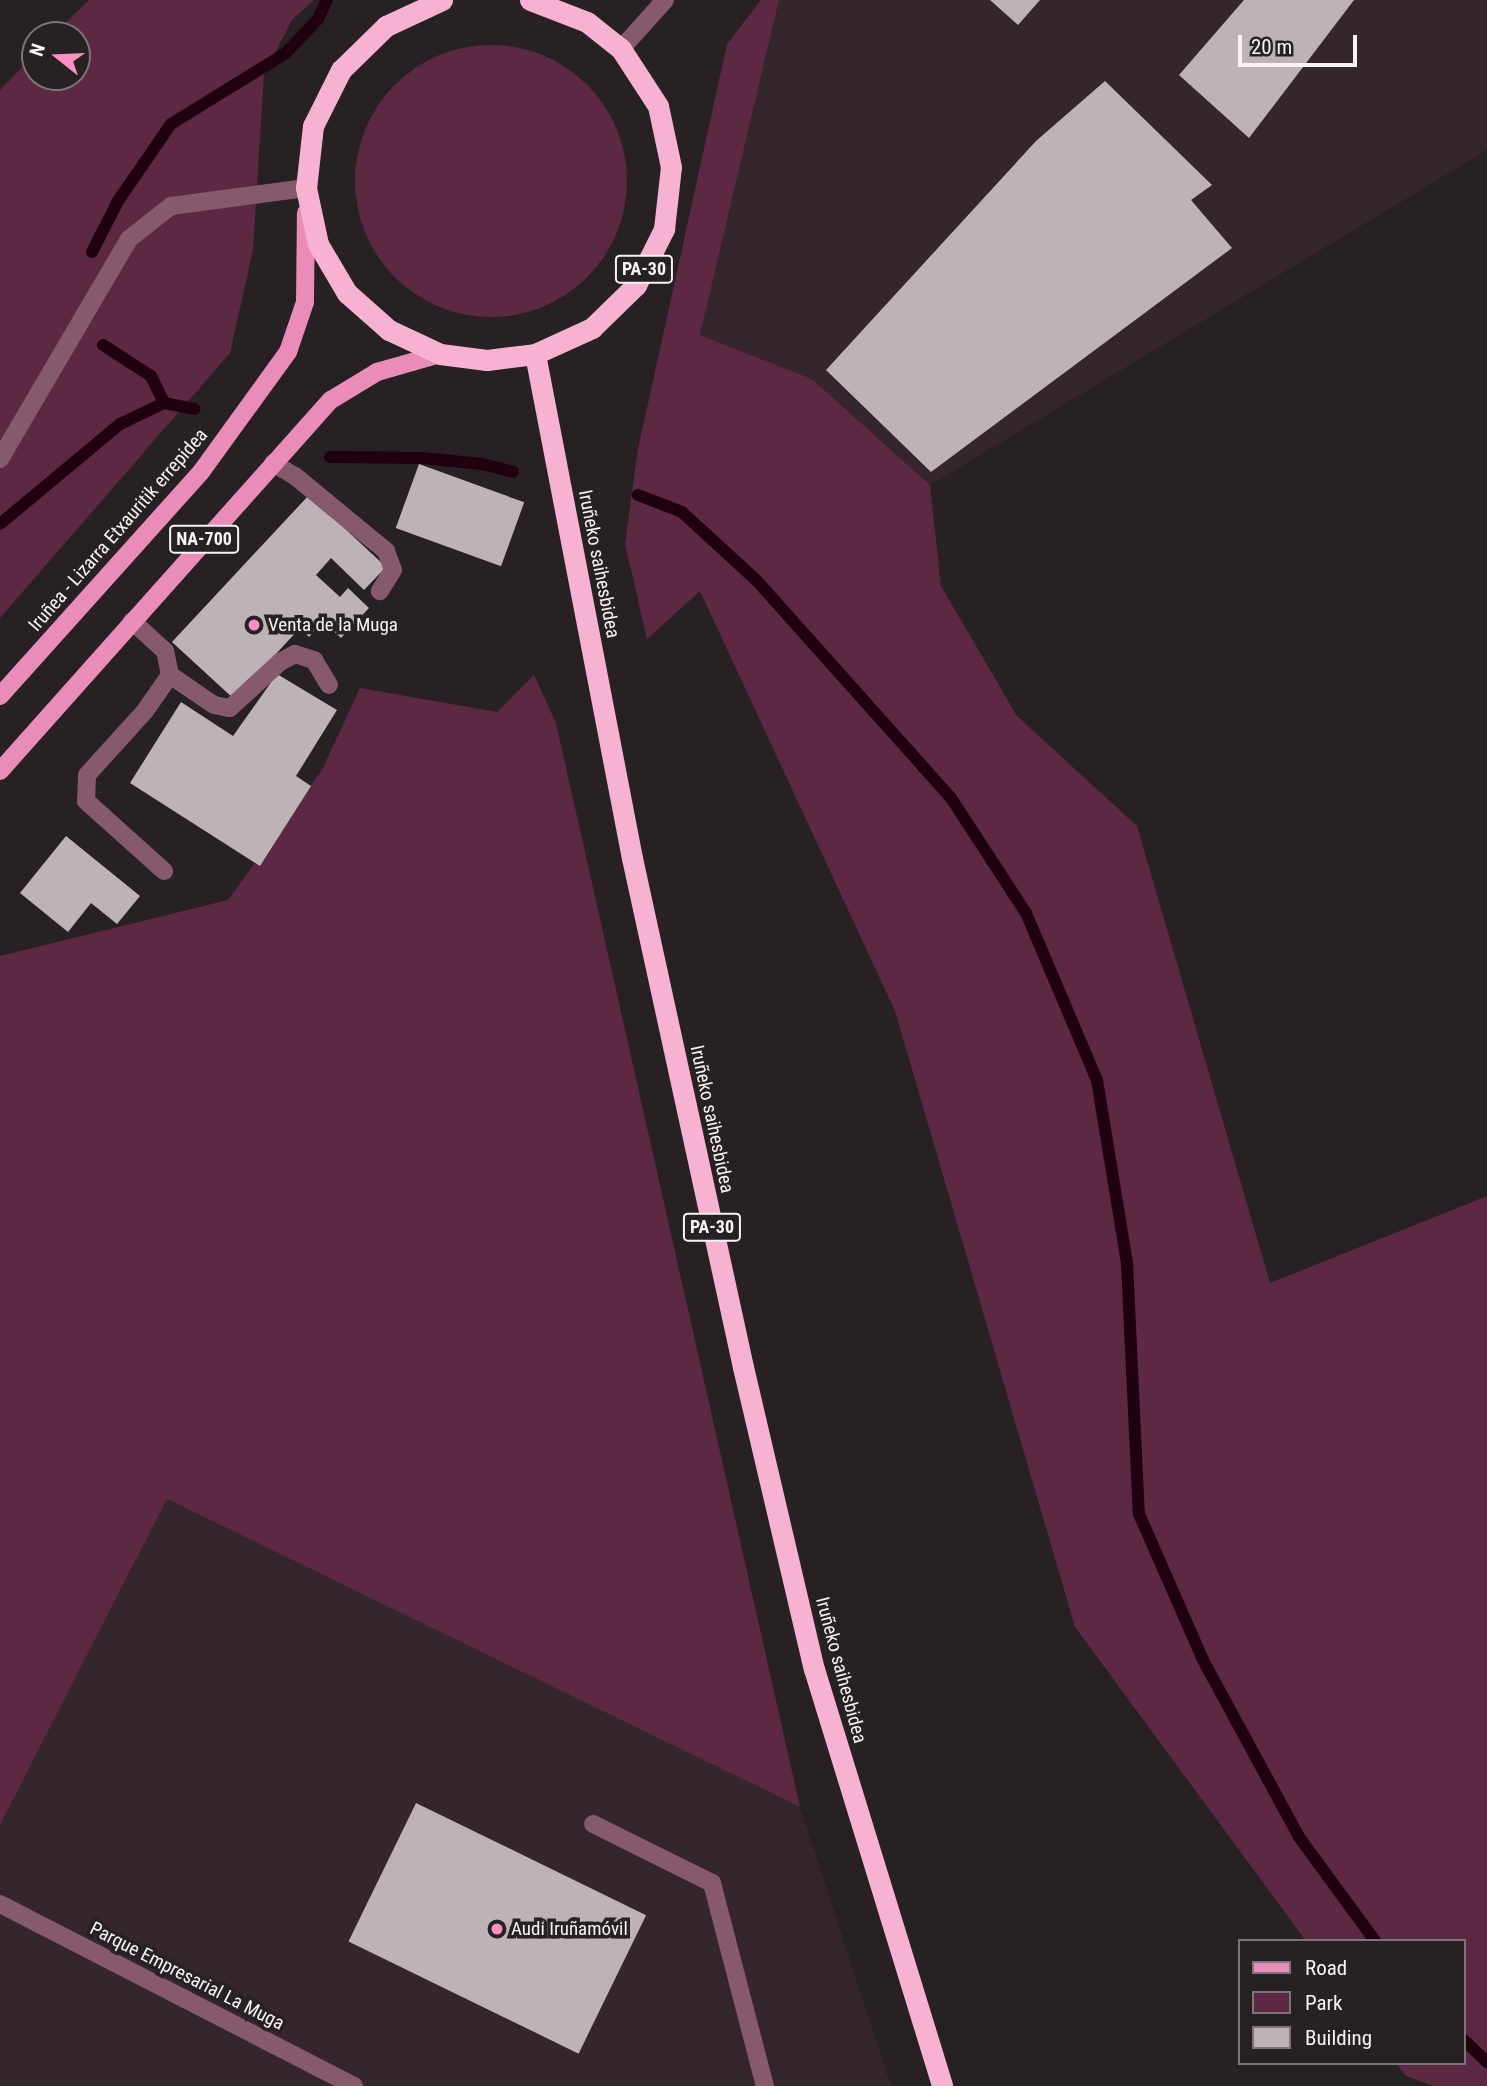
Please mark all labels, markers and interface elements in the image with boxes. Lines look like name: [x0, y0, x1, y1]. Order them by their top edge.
north arrow: [21, 21, 91, 91]
scale bar: [1242, 21, 1361, 65]
text: 20 m: [1251, 35, 1292, 59]
text: N: [25, 41, 50, 59]
road number: PA-30: [614, 255, 674, 284]
street label: Iruñea - Lizarra Etxauritik errepidea: [24, 424, 212, 636]
street label: Iruñeko saihesbidea: [573, 488, 625, 640]
road number: NA-700: [169, 524, 239, 554]
place label: Venta de la Muga: [268, 614, 398, 636]
marker: Venta de la Muga: [246, 617, 262, 633]
street label: Iruñeko saihesbidea: [685, 1043, 739, 1195]
road number: PA-30: [682, 1212, 742, 1242]
street label: Iruñeko saihesbidea: [811, 1594, 871, 1746]
street label: Parque Empresarial La Muga: [86, 1917, 288, 2035]
place label: Audi Iruñamóvil: [511, 1918, 628, 1940]
marker: Audi Iruñamóvil: [489, 1921, 505, 1937]
legend: [1238, 1939, 1466, 2065]
text: Road: [1305, 1956, 1347, 1980]
text: Park: [1305, 1991, 1342, 2015]
text: Building: [1305, 2026, 1372, 2050]

